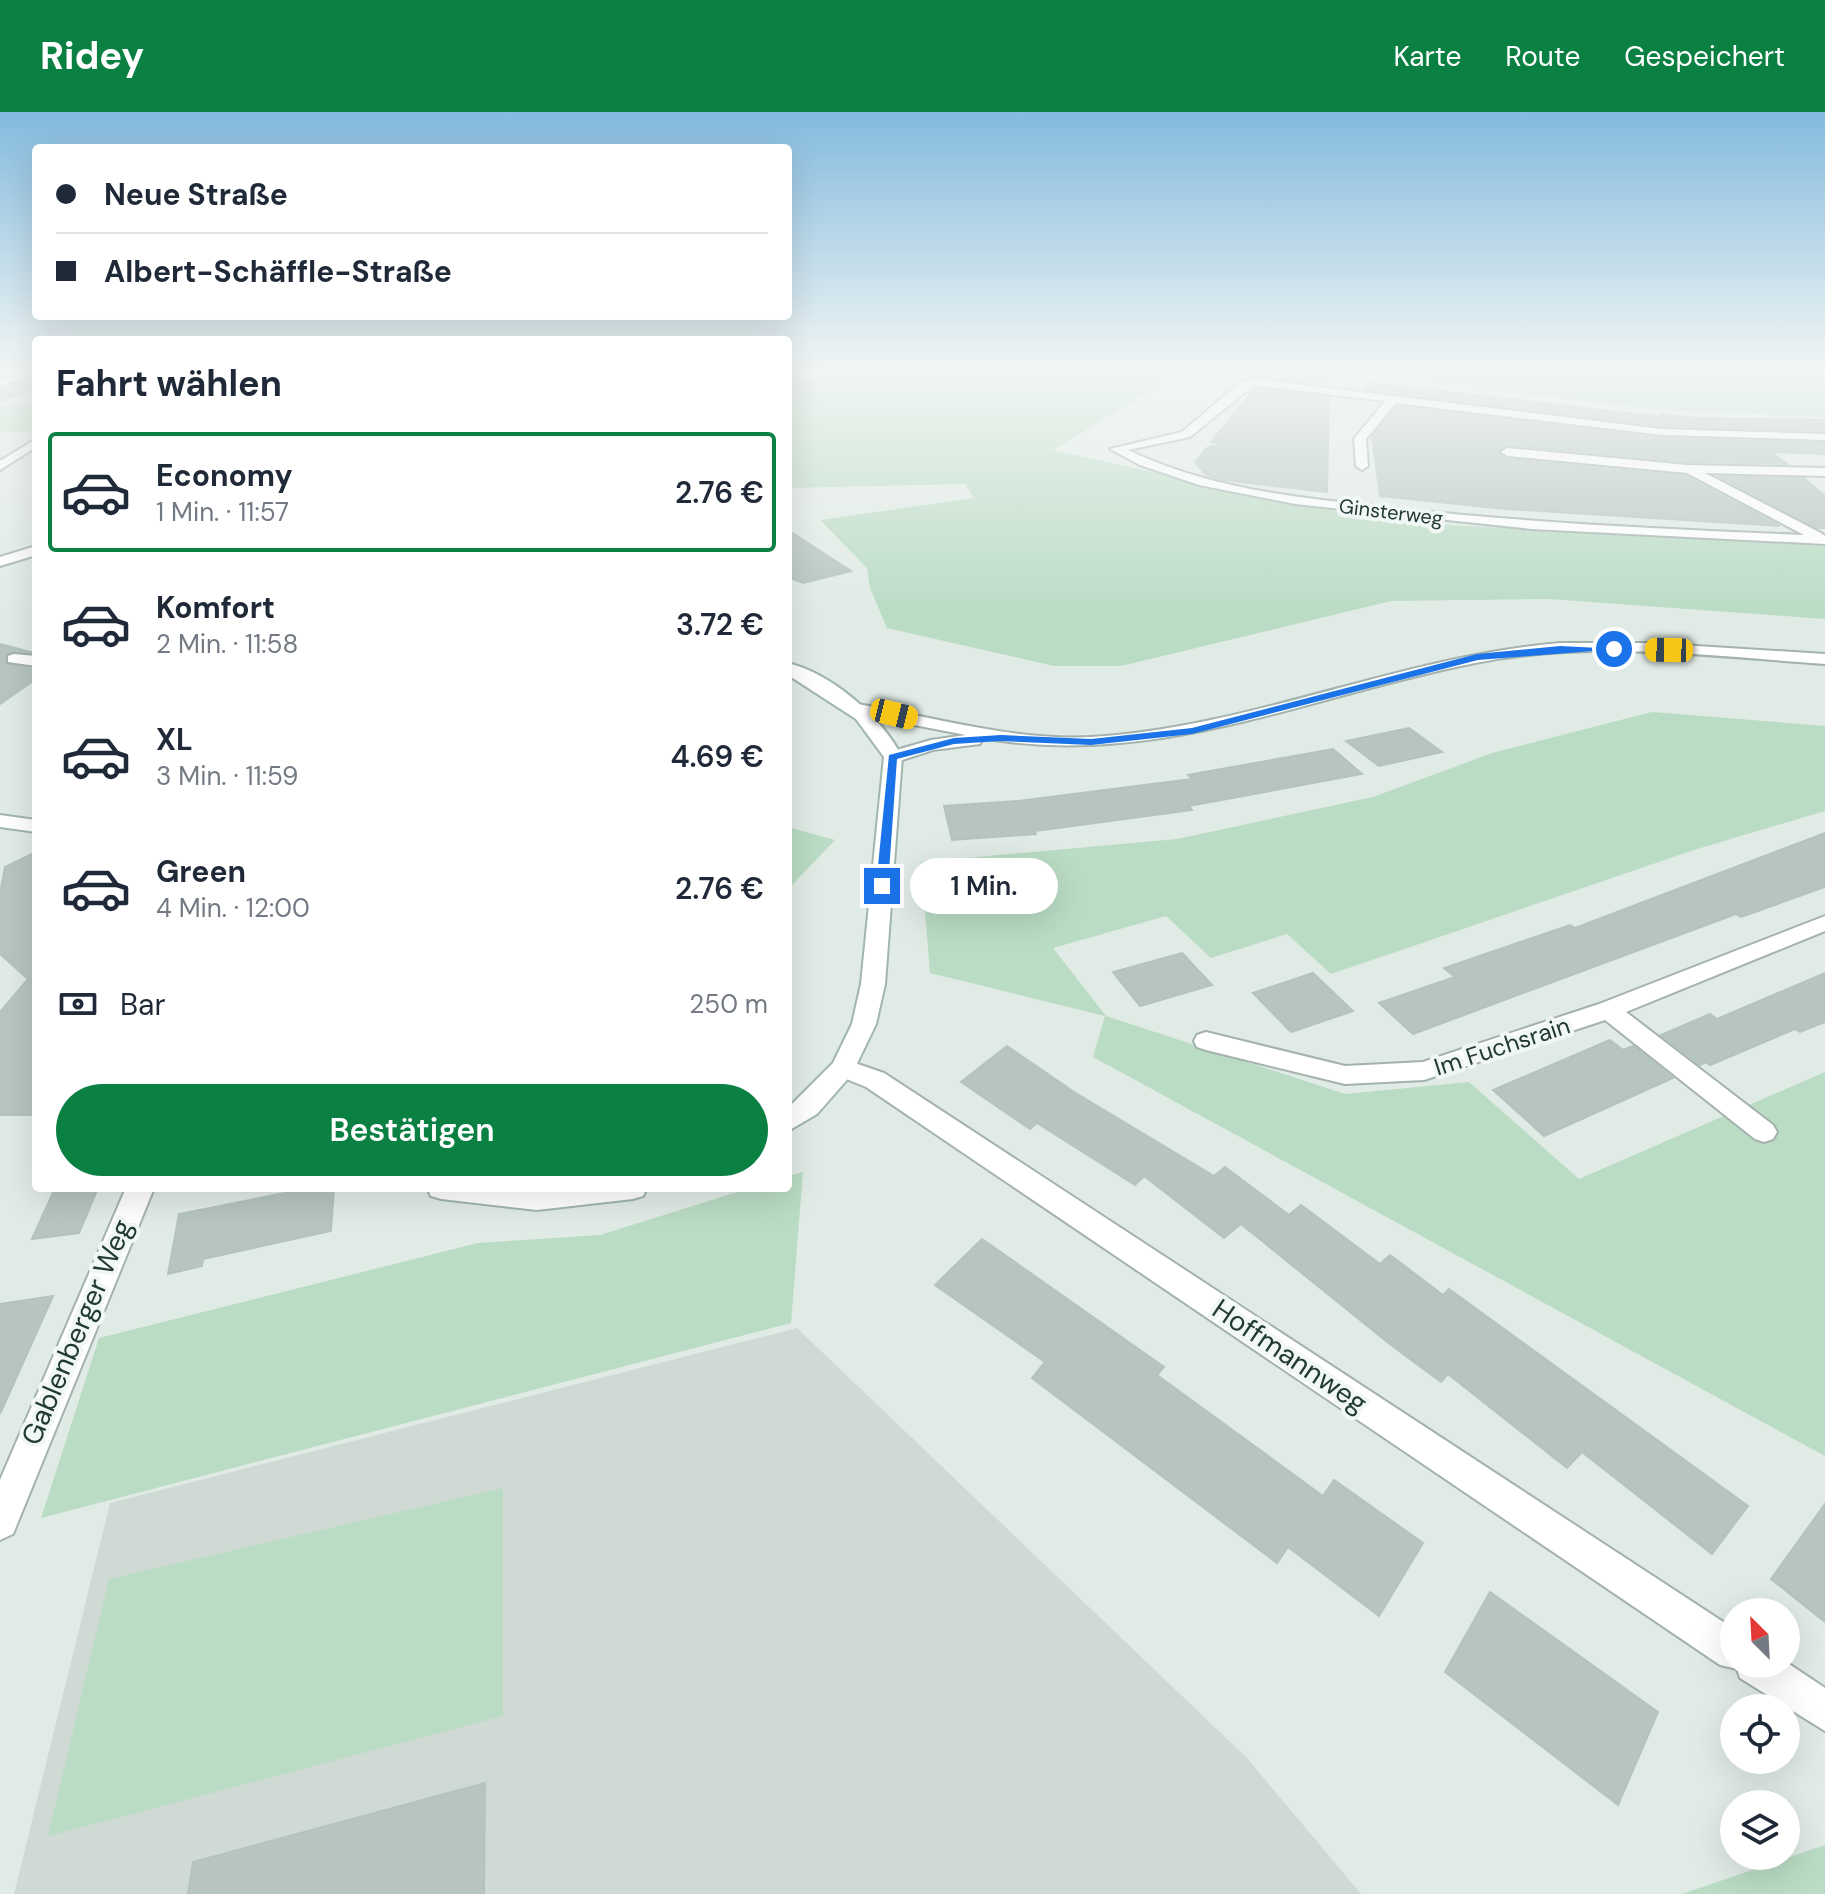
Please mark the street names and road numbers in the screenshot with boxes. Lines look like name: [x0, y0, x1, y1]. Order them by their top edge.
street label: Ginsterweg: [1337, 493, 1445, 531]
street label: Im Fuchsrain: [1430, 1009, 1574, 1083]
street label: Gablenberger Weg: [13, 1214, 141, 1450]
street label: Hoffmannweg: [1205, 1291, 1375, 1421]

